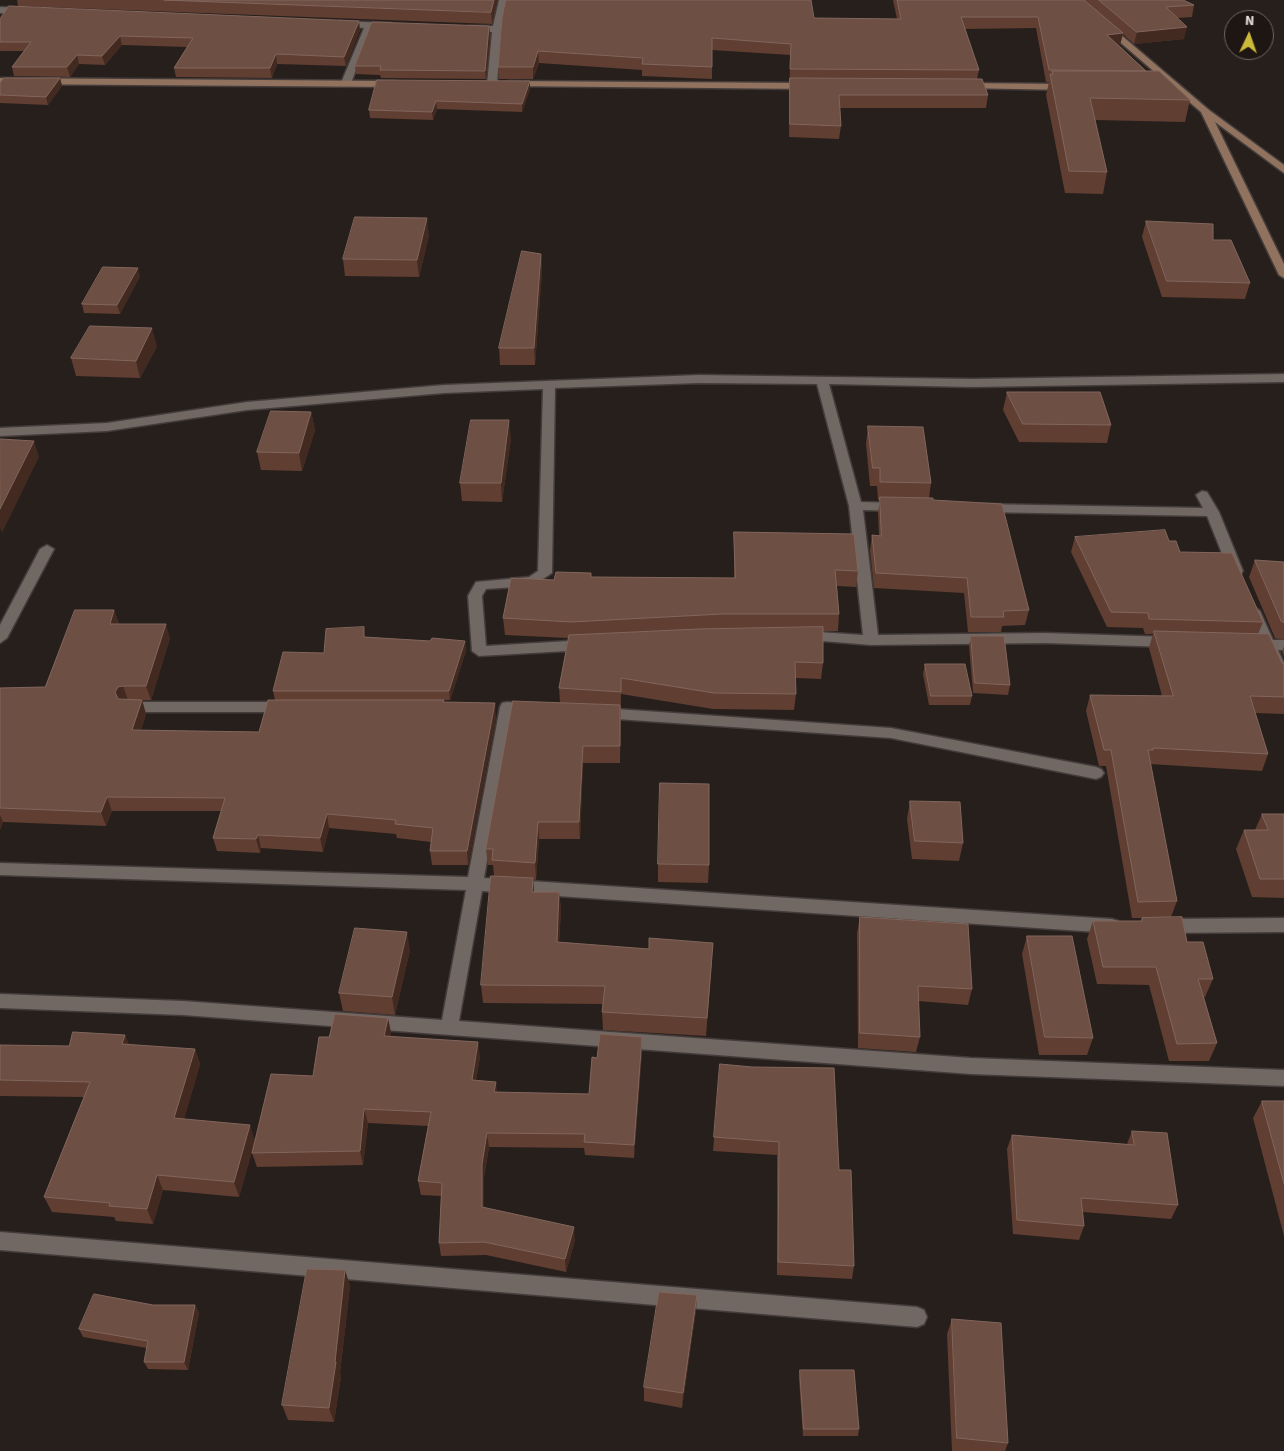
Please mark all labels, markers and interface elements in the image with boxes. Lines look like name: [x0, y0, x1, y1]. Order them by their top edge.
north arrow: [1224, 10, 1274, 60]
text: N: [1245, 11, 1255, 31]

